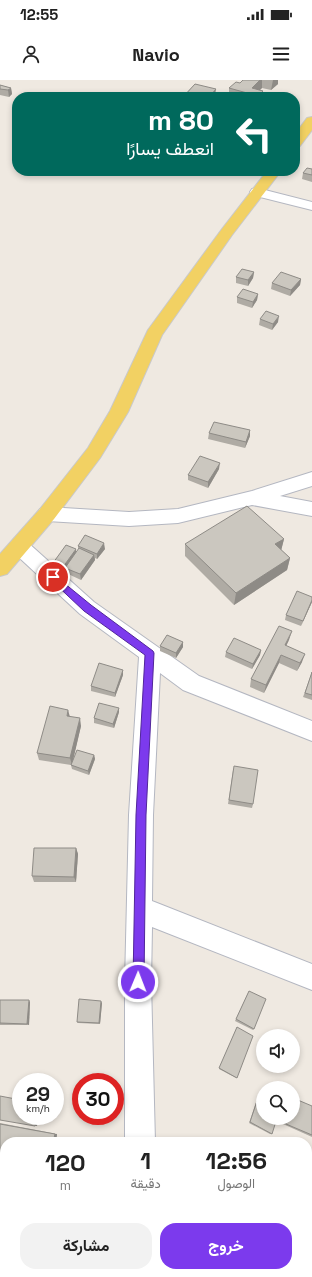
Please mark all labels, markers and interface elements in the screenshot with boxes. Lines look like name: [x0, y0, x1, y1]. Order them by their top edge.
text: 12:55: [20, 5, 58, 24]
icon: person: [20, 43, 42, 65]
text: Navio: [132, 43, 180, 66]
icon: menu: [270, 43, 292, 65]
text: 80 m: [148, 102, 214, 138]
icon: left: [228, 108, 280, 160]
text: انعطف يسارًا: [126, 137, 214, 160]
pin: [36, 560, 70, 594]
icon: arrive: [42, 566, 64, 588]
position arrow: [117, 961, 159, 1003]
map controls: [256, 1029, 300, 1125]
button: sound: [256, 1029, 300, 1073]
speed limit sign: 30: [72, 1073, 124, 1125]
text: 29: [26, 1081, 50, 1107]
button: search: [256, 1081, 300, 1125]
text: km/h: [26, 1102, 50, 1115]
text: 1: [140, 1145, 151, 1176]
text: 12:56: [206, 1145, 267, 1176]
text: 120: [45, 1147, 86, 1178]
text: دقيقة: [131, 1175, 161, 1192]
text: الوصول: [218, 1175, 255, 1192]
text: m: [60, 1177, 71, 1194]
button: مشاركة: [20, 1223, 152, 1269]
button: خروج: [160, 1223, 292, 1269]

